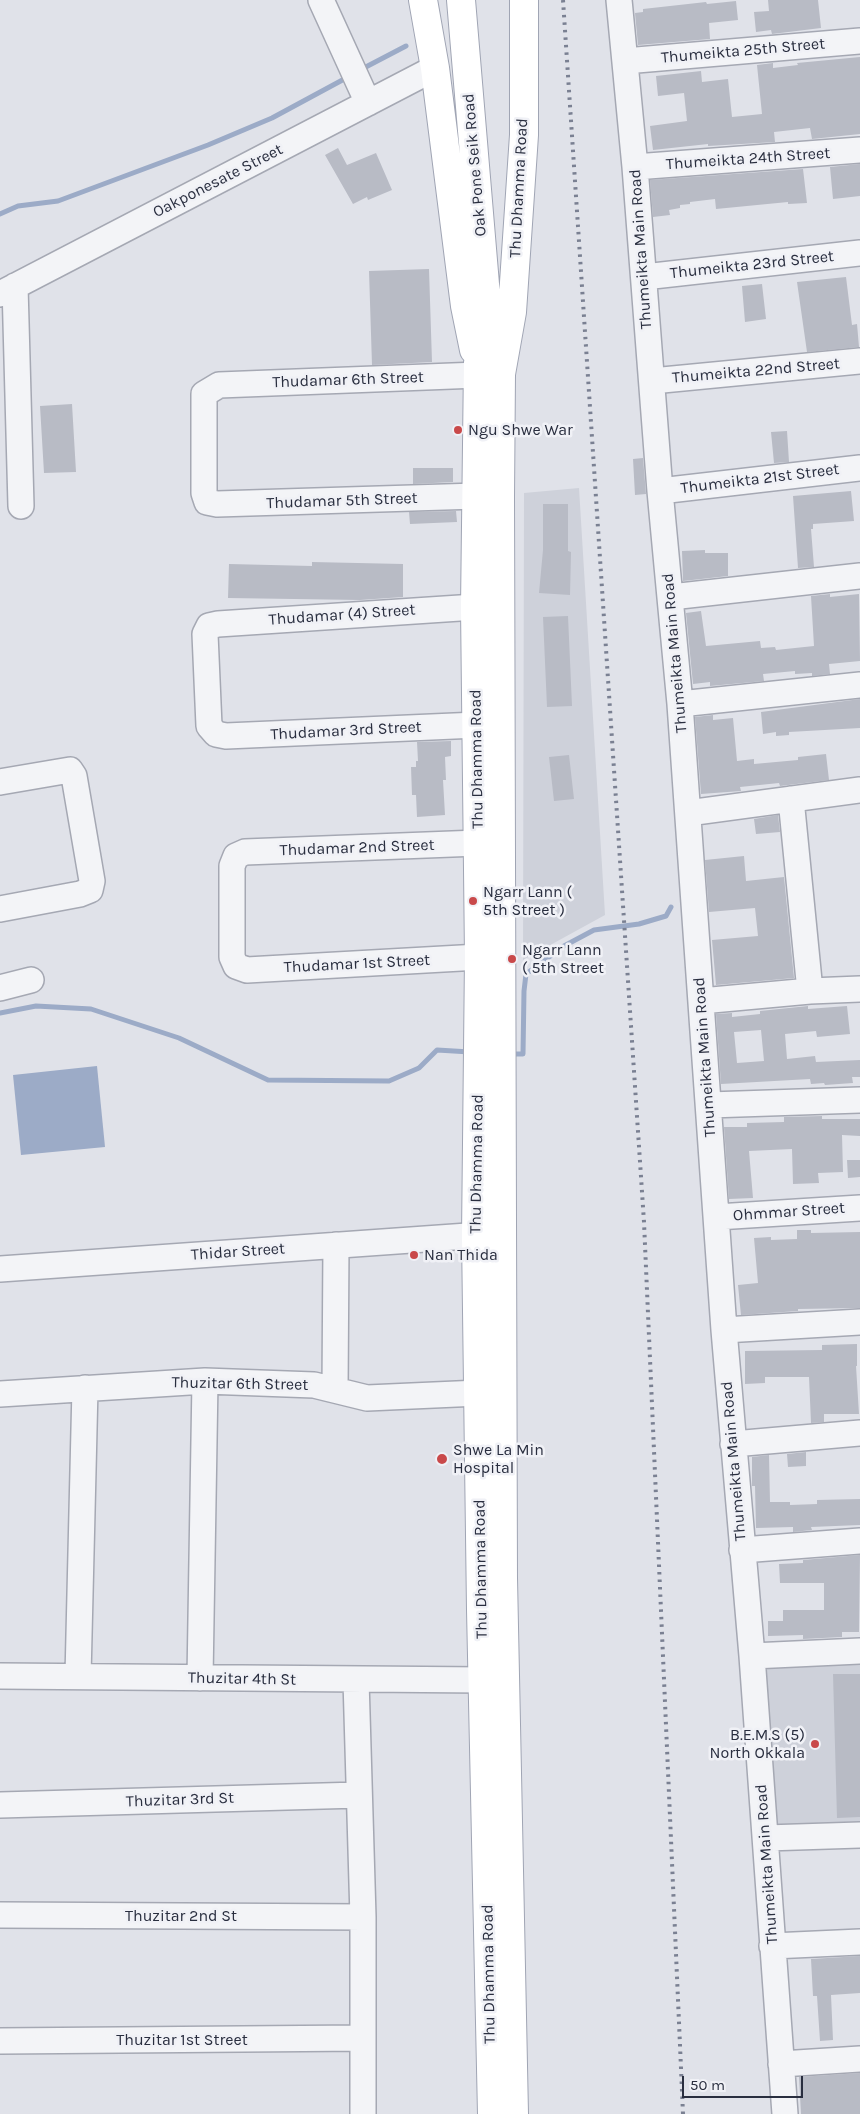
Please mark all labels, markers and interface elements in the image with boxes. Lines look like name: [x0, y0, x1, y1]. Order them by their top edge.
street label: Thumeikta 25th Street: [660, 34, 826, 68]
street label: Oak Pone Seik Road: [459, 93, 491, 237]
street label: Thu Dhamma Road: [506, 118, 532, 258]
street label: Oakponesate Street: [150, 140, 286, 222]
street label: Thumeikta 24th Street: [665, 144, 831, 174]
street label: Thumeikta Main Road: [626, 168, 656, 330]
street label: Thumeikta 23rd Street: [669, 247, 835, 283]
street label: Thumeikta 22nd Street: [671, 354, 841, 388]
street label: Thudamar 6th Street: [272, 368, 424, 392]
place label: Ngu Shwe War: [468, 420, 573, 440]
marker: Ngu Shwe War: [452, 424, 464, 436]
street label: Thumeikta 21st Street: [680, 460, 840, 498]
street label: Thudamar 5th Street: [266, 489, 418, 513]
street label: Thumeikta Main Road: [658, 572, 692, 734]
street label: Thudamar (4) Street: [268, 600, 416, 630]
street label: Thu Dhamma Road: [466, 689, 488, 829]
street label: Thudamar 3rd Street: [270, 717, 422, 745]
street label: Thudamar 2nd Street: [279, 836, 435, 860]
place label: Ngarr Lann ( 5th Street ): [483, 882, 572, 920]
marker: Ngarr Lann ( 5th Street ): [467, 895, 479, 907]
place label: Ngarr Lann ( 5th Street: [522, 940, 604, 978]
street label: Thudamar 1st Street: [283, 951, 431, 977]
marker: Ngarr Lann ( 5th Street: [506, 953, 518, 965]
street label: Thumeikta Main Road: [690, 976, 720, 1138]
street label: Thu Dhamma Road: [466, 1094, 488, 1234]
street label: Ohmmar Street: [732, 1199, 846, 1225]
street label: Thidar Street: [190, 1239, 286, 1265]
place label: Nan Thida: [424, 1245, 498, 1265]
marker: Nan Thida: [408, 1249, 420, 1261]
street label: Thuzitar 6th Street: [172, 1373, 308, 1395]
street label: Thumeikta Main Road: [717, 1380, 751, 1542]
place label: Shwe La Min Hospital: [453, 1440, 544, 1478]
marker: Shwe La Min Hospital: [435, 1452, 449, 1466]
street label: Thu Dhamma Road: [470, 1499, 492, 1639]
street label: Thuzitar 4th St: [188, 1668, 296, 1690]
place label: B.E.M.S (5) North Okkala: [710, 1725, 805, 1763]
marker: B.E.M.S (5) North Okkala: [809, 1738, 821, 1750]
street label: Thumeikta Main Road: [752, 1783, 782, 1945]
street label: Thuzitar 3rd St: [126, 1789, 234, 1811]
street label: Thu Dhamma Road: [478, 1904, 500, 2044]
street label: Thuzitar 2nd St: [125, 1906, 237, 1926]
street label: Thuzitar 1st Street: [116, 2030, 248, 2050]
scale bar: [685, 2066, 806, 2098]
text: 50 m: [690, 2076, 725, 2094]

